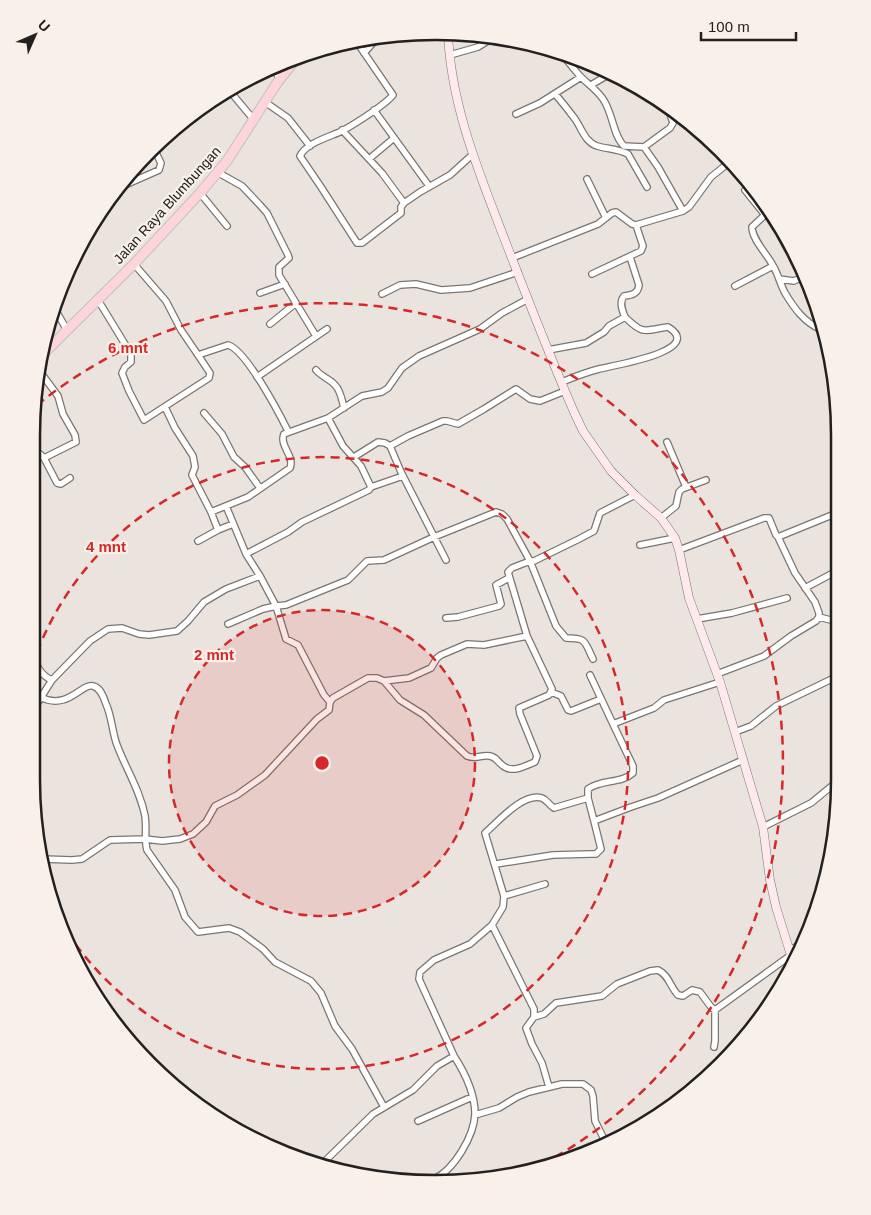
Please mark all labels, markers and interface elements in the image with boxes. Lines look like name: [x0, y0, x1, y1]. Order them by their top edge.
north arrow: [10, 10, 60, 60]
scale bar: [701, 10, 796, 42]
text: U: [35, 17, 53, 35]
text: 100 m: [708, 18, 750, 35]
street label: Jalan Raya Blumbungan: [110, 143, 224, 267]
text: 6 mnt: [108, 339, 148, 356]
text: 4 mnt: [86, 538, 126, 555]
text: 2 mnt: [194, 646, 234, 663]
centre of rings: [313, 754, 331, 772]

